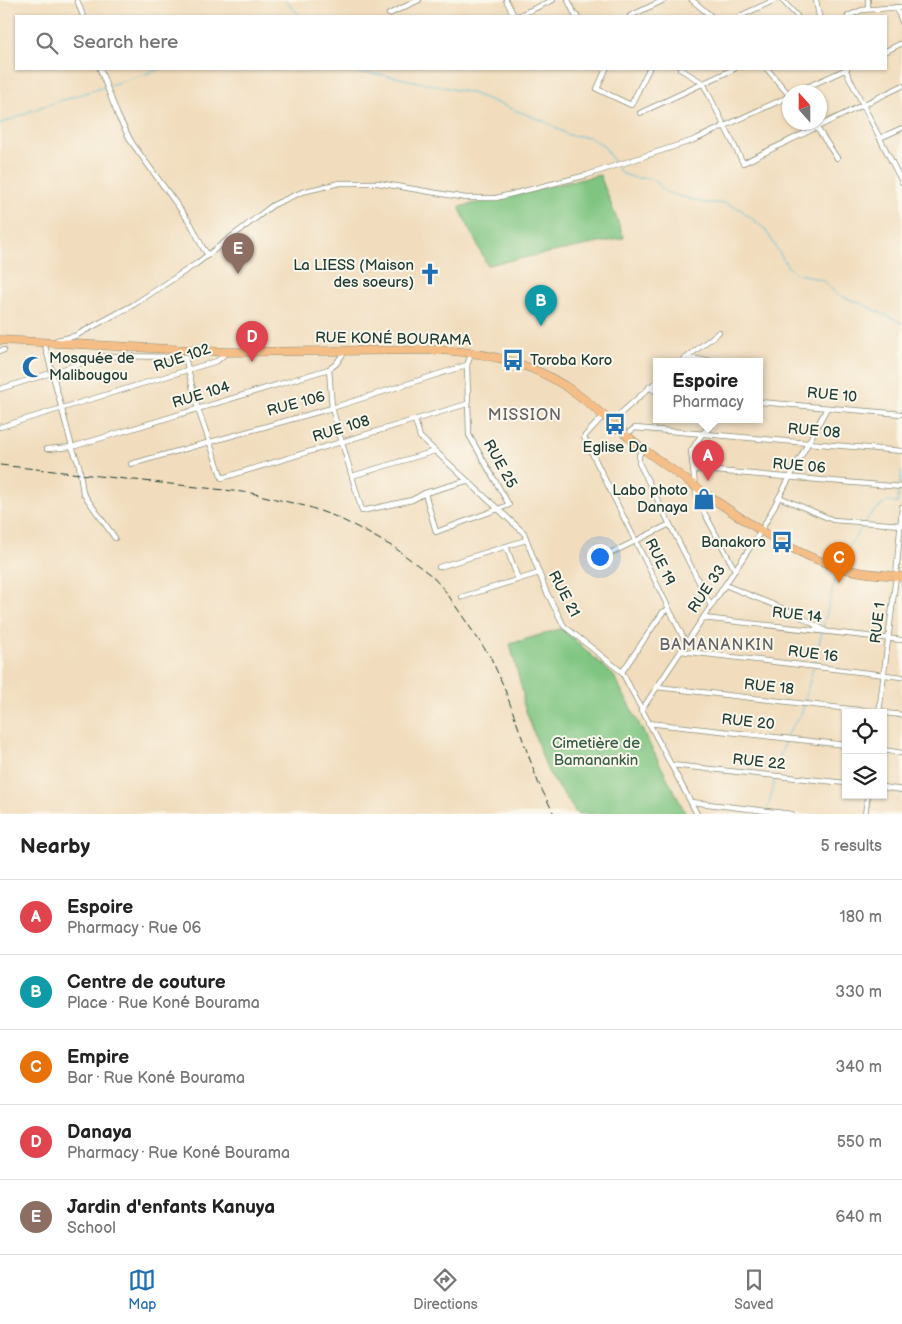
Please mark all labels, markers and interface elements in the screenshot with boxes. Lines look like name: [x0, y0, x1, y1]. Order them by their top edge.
search box: [15, 15, 887, 70]
icon: search: [33, 29, 61, 57]
text: Search here: [73, 31, 178, 54]
north arrow: [782, 85, 827, 130]
pin: E: [222, 233, 254, 274]
place label: La LIESS (Maison des soeurs): [293, 256, 414, 292]
church icon: La LIESS (Maison des soeurs): [417, 261, 443, 287]
pin: B: [525, 285, 557, 326]
pin: D: [236, 321, 268, 362]
street label: RUE KONÉ BOURAMA: [315, 328, 472, 350]
street label: RUE 102: [151, 339, 213, 377]
bus stop icon: Toroba Koro: [500, 347, 526, 373]
place label: Mosquée de Malibougou: [49, 349, 135, 385]
place label: Toroba Koro: [530, 351, 612, 370]
mosque icon: Mosquée de Malibougou: [20, 354, 46, 380]
popup: [653, 358, 763, 423]
text: Espoire: [672, 370, 738, 393]
street label: RUE 104: [170, 377, 232, 413]
street label: RUE 10: [806, 383, 858, 407]
street label: RUE 106: [265, 387, 327, 421]
text: Pharmacy: [672, 393, 744, 412]
district label: MISSION: [488, 406, 562, 425]
street label: RUE 108: [310, 411, 372, 447]
bus stop icon: Eglise Da: [602, 411, 628, 437]
street label: RUE 08: [787, 419, 842, 443]
street label: RUE 25: [479, 436, 521, 492]
place label: Eglise Da: [583, 438, 647, 457]
pin: A: [692, 440, 724, 481]
street label: RUE 06: [771, 454, 827, 478]
place label: Labo photo Danaya: [612, 481, 688, 517]
shop icon: Labo photo Danaya: [691, 486, 717, 512]
bus stop icon: Banakoro: [769, 529, 795, 555]
place label: Banakoro: [701, 533, 766, 552]
street label: RUE 19: [640, 535, 680, 589]
pin: C: [823, 542, 855, 583]
your location: [587, 544, 613, 570]
street label: RUE 33: [684, 561, 730, 617]
street label: RUE 21: [544, 567, 584, 621]
street label: RUE 1: [866, 601, 890, 645]
street label: RUE 14: [771, 603, 823, 627]
district label: BAMANANKIN: [659, 636, 775, 655]
street label: RUE 16: [787, 641, 839, 667]
street label: RUE 18: [743, 675, 795, 699]
map controls: [842, 709, 887, 799]
button: locate: [842, 709, 887, 754]
street label: RUE 20: [721, 710, 776, 734]
park label: Cimetière de Bamanankin: [552, 734, 640, 770]
street label: RUE 22: [732, 750, 787, 774]
button: layers: [842, 754, 887, 799]
text: Nearby: [20, 834, 90, 859]
text: 5 results: [820, 837, 882, 856]
text: Espoire: [67, 896, 133, 919]
text: A: [31, 908, 41, 927]
text: 180 m: [840, 908, 882, 927]
text: Pharmacy · Rue 06: [67, 919, 201, 938]
text: Centre de couture: [67, 971, 226, 994]
text: B: [30, 983, 42, 1002]
text: 330 m: [835, 983, 882, 1002]
text: Place · Rue Koné Bourama: [67, 994, 260, 1013]
text: Empire: [67, 1046, 129, 1069]
text: C: [30, 1058, 42, 1077]
text: 340 m: [835, 1058, 882, 1077]
text: Bar · Rue Koné Bourama: [67, 1069, 245, 1088]
text: Danaya: [67, 1121, 132, 1144]
text: D: [30, 1133, 42, 1152]
text: 550 m: [837, 1133, 882, 1152]
text: Pharmacy · Rue Koné Bourama: [67, 1144, 290, 1163]
text: Jardin d'enfants Kanuya: [67, 1196, 275, 1219]
text: E: [31, 1208, 41, 1227]
text: 640 m: [836, 1208, 882, 1227]
text: School: [67, 1219, 116, 1238]
tab: Map: [128, 1266, 157, 1313]
tab: Directions: [413, 1266, 478, 1313]
tab: Saved: [734, 1266, 774, 1313]

